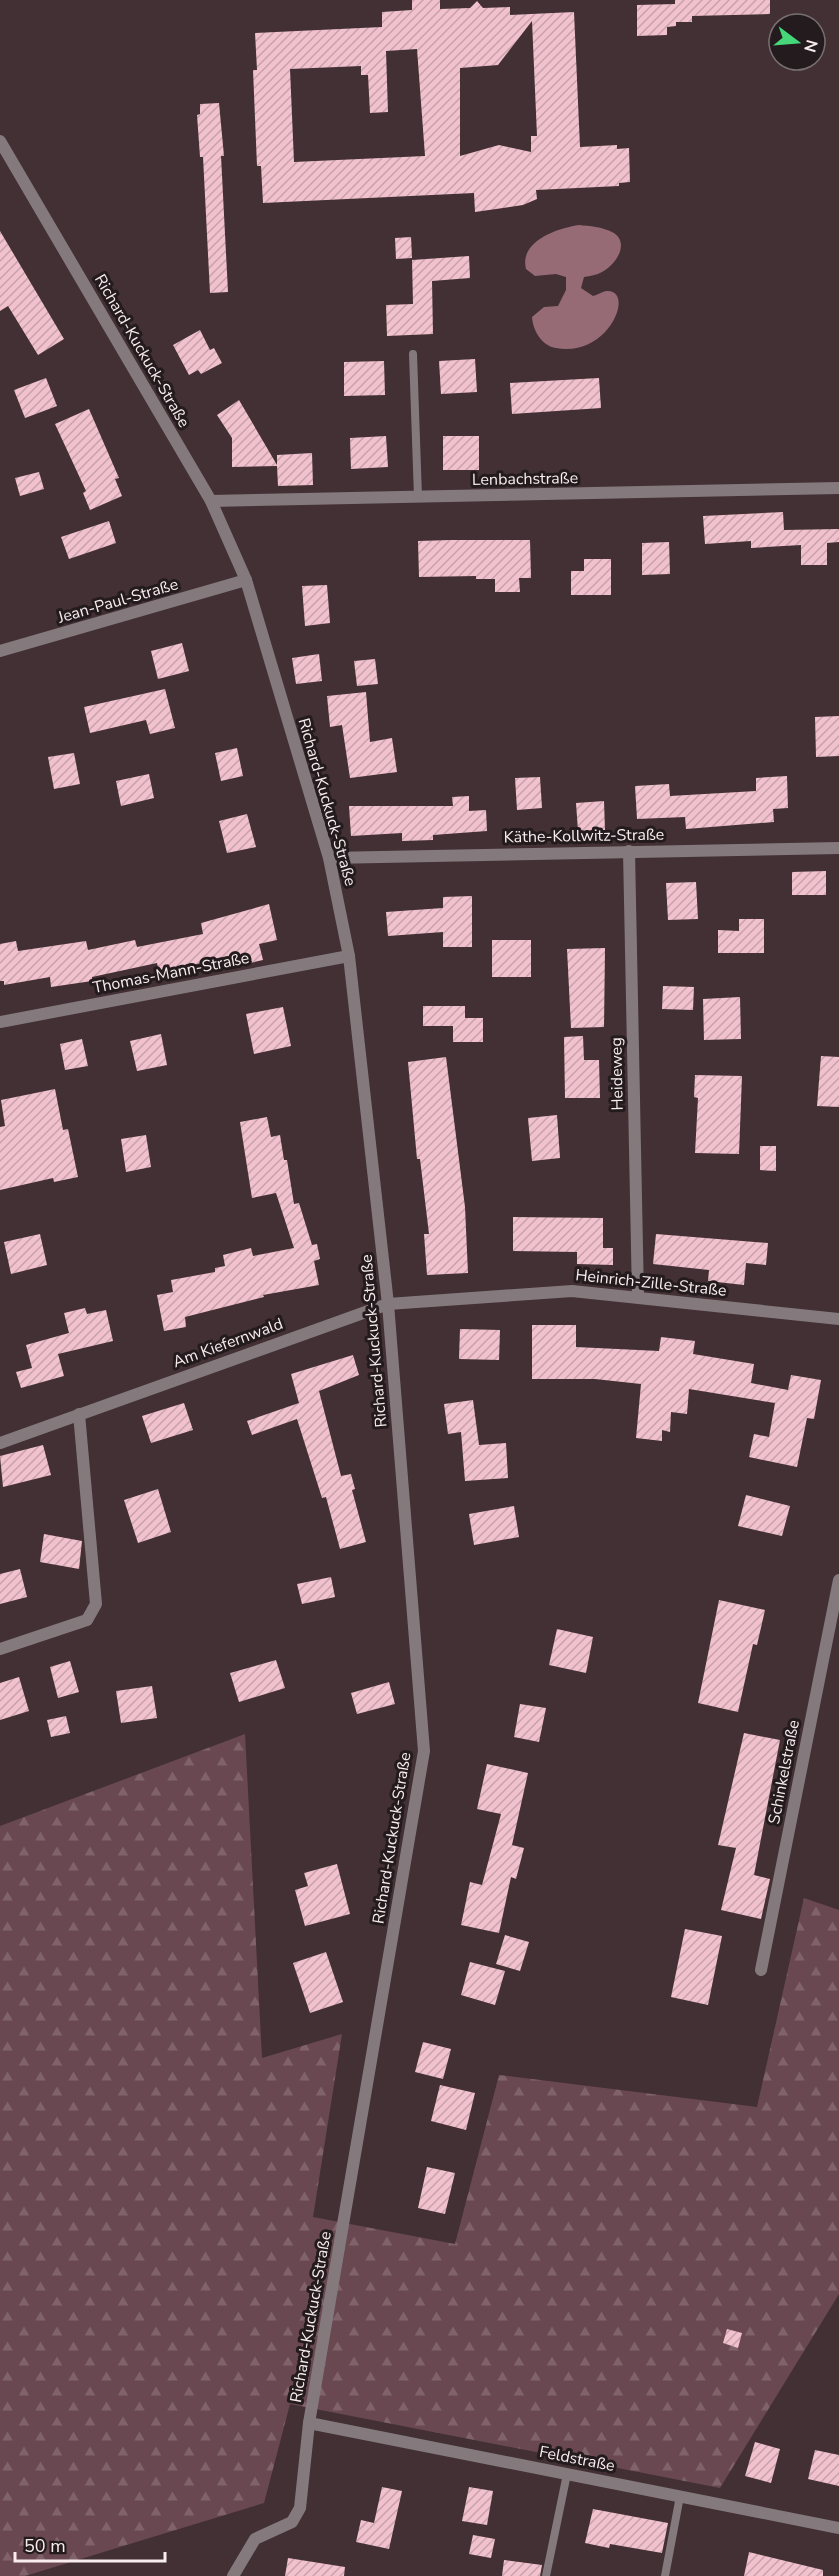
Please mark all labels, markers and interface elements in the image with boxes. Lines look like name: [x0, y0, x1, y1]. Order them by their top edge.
north arrow: [767, 12, 827, 72]
text: N: [798, 37, 823, 55]
street label: Richard-Kuckuck-Straße: [89, 270, 195, 432]
street label: Lenbachstraße: [472, 467, 578, 491]
street label: Jean-Paul-Straße: [54, 573, 181, 629]
street label: Richard-Kuckuck-Straße: [292, 716, 362, 888]
street label: Käthe-Kollwitz-Straße: [504, 824, 664, 848]
street label: Thomas-Mann-Straße: [91, 947, 251, 999]
street label: Heideweg: [605, 1037, 629, 1111]
street label: Richard-Kuckuck-Straße: [355, 1254, 393, 1428]
street label: Heinrich-Zille-Straße: [574, 1264, 728, 1302]
street label: Am Kiefernwald: [170, 1313, 286, 1373]
street label: Schinkelstraße: [763, 1718, 805, 1826]
street label: Richard-Kuckuck-Straße: [368, 1751, 416, 1925]
street label: Richard-Kuckuck-Straße: [285, 2230, 337, 2404]
street label: Feldstraße: [537, 2441, 617, 2477]
scale bar: [15, 2525, 165, 2563]
text: 50 m: [24, 2534, 66, 2558]

